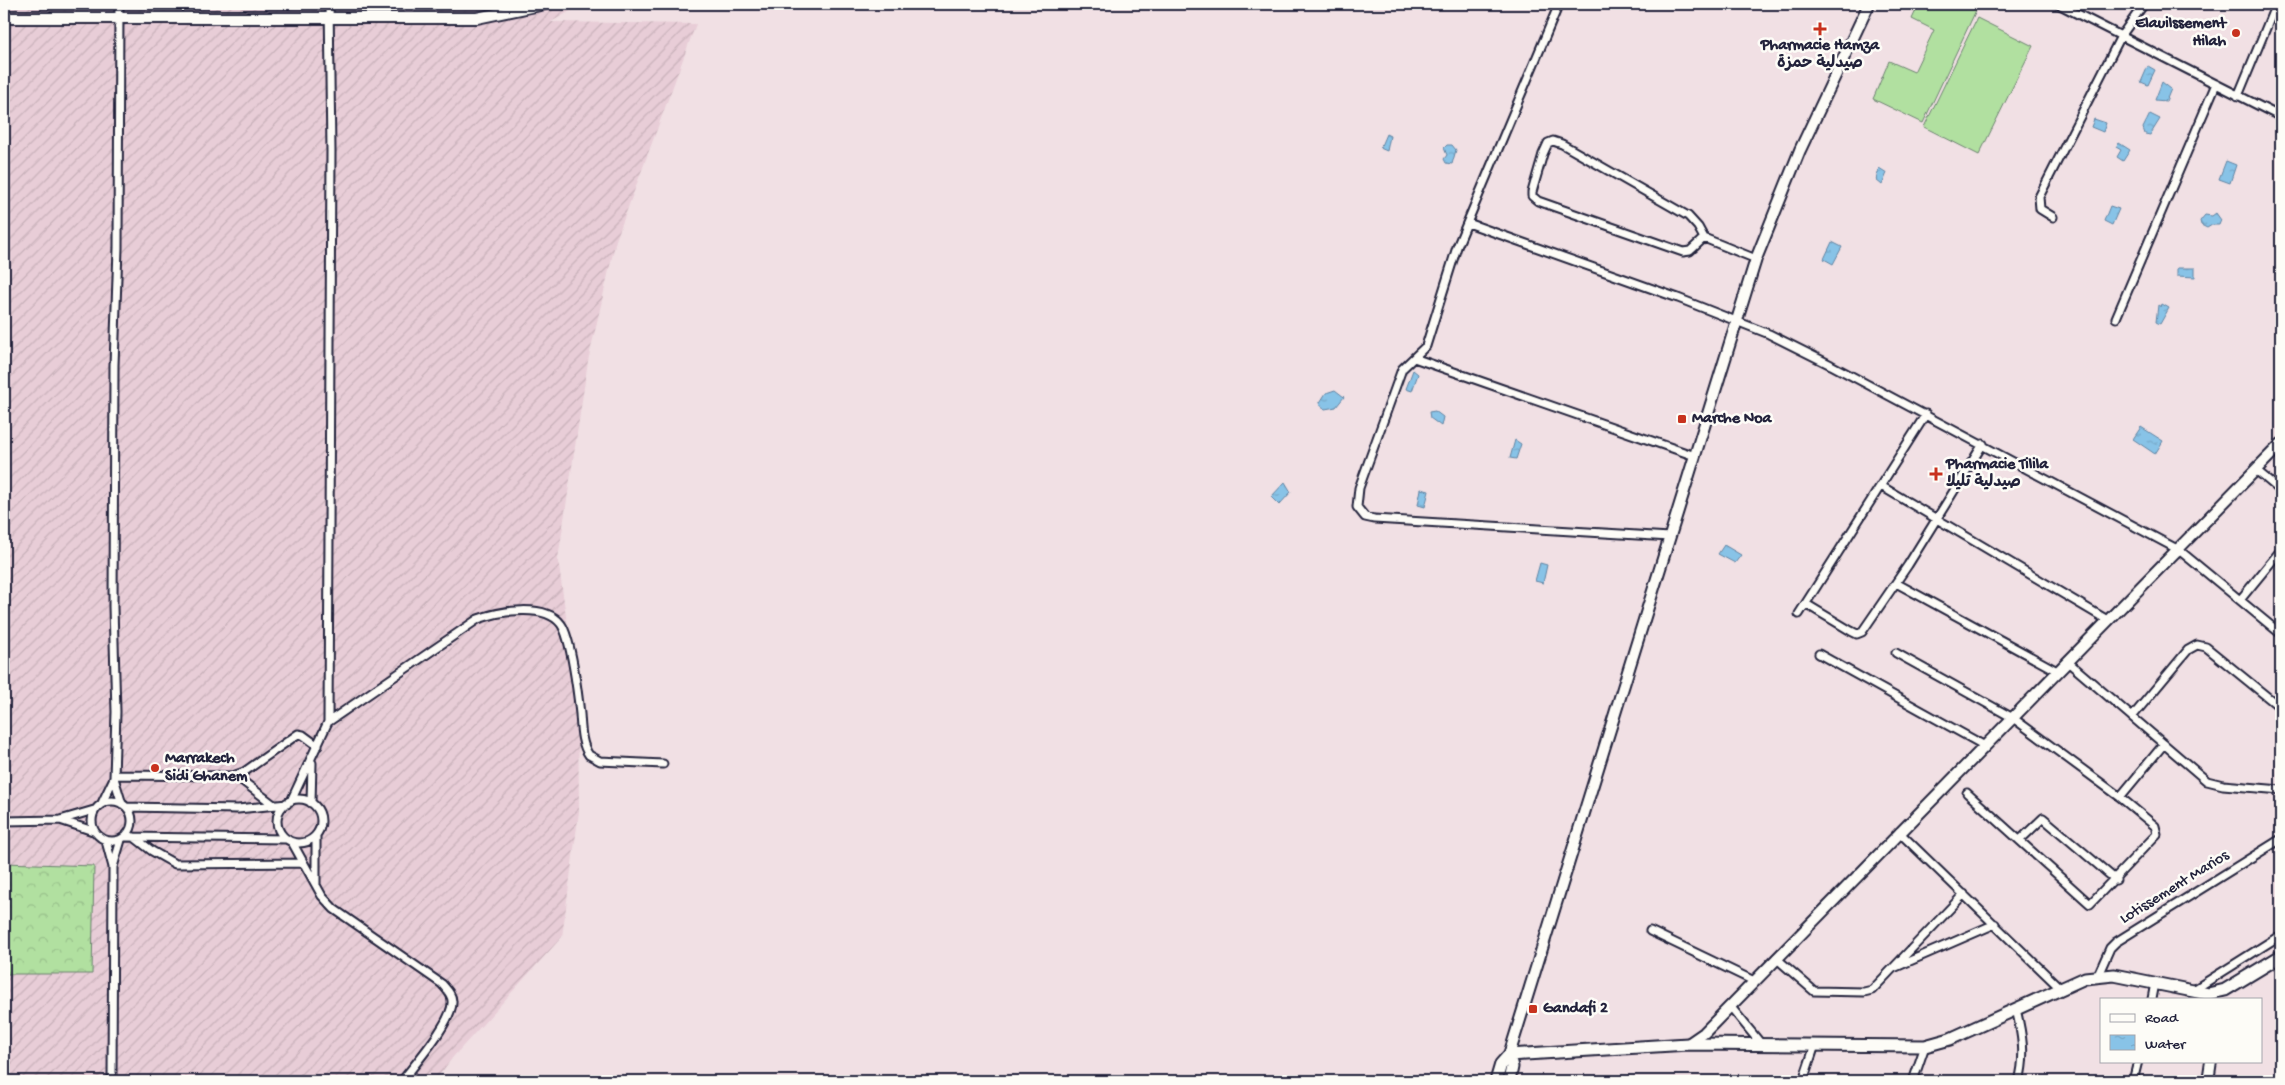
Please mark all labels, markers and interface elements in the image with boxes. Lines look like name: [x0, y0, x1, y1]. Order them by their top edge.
place label: Elauilssement Hilah: [2135, 15, 2227, 52]
marker: Pharmacie Hamza صيدلية حمزة: [1814, 23, 1826, 35]
marker: Elauilssement Hilah: [2230, 27, 2242, 39]
place label: Pharmacie Hamza صيدلية حمزة: [1760, 37, 1880, 74]
place label: Marche Noa: [1692, 410, 1772, 429]
marker: Marche Noa: [1676, 413, 1688, 425]
place label: Pharmacie Tilila صيدلية تليلا: [1945, 456, 2049, 493]
marker: Pharmacie Tilila صيدلية تليلا: [1930, 468, 1942, 480]
place label: Marrakech Sidi Ghanem: [165, 750, 248, 787]
marker: Marrakech Sidi Ghanem: [149, 762, 161, 774]
street label: Lotissement Marios: [2117, 846, 2234, 929]
legend: [2100, 998, 2262, 1062]
place label: Gandafi 2: [1543, 999, 1608, 1019]
marker: Gandafi 2: [1527, 1003, 1539, 1015]
text: Road: [2145, 1010, 2179, 1028]
text: Water: [2145, 1036, 2187, 1054]

